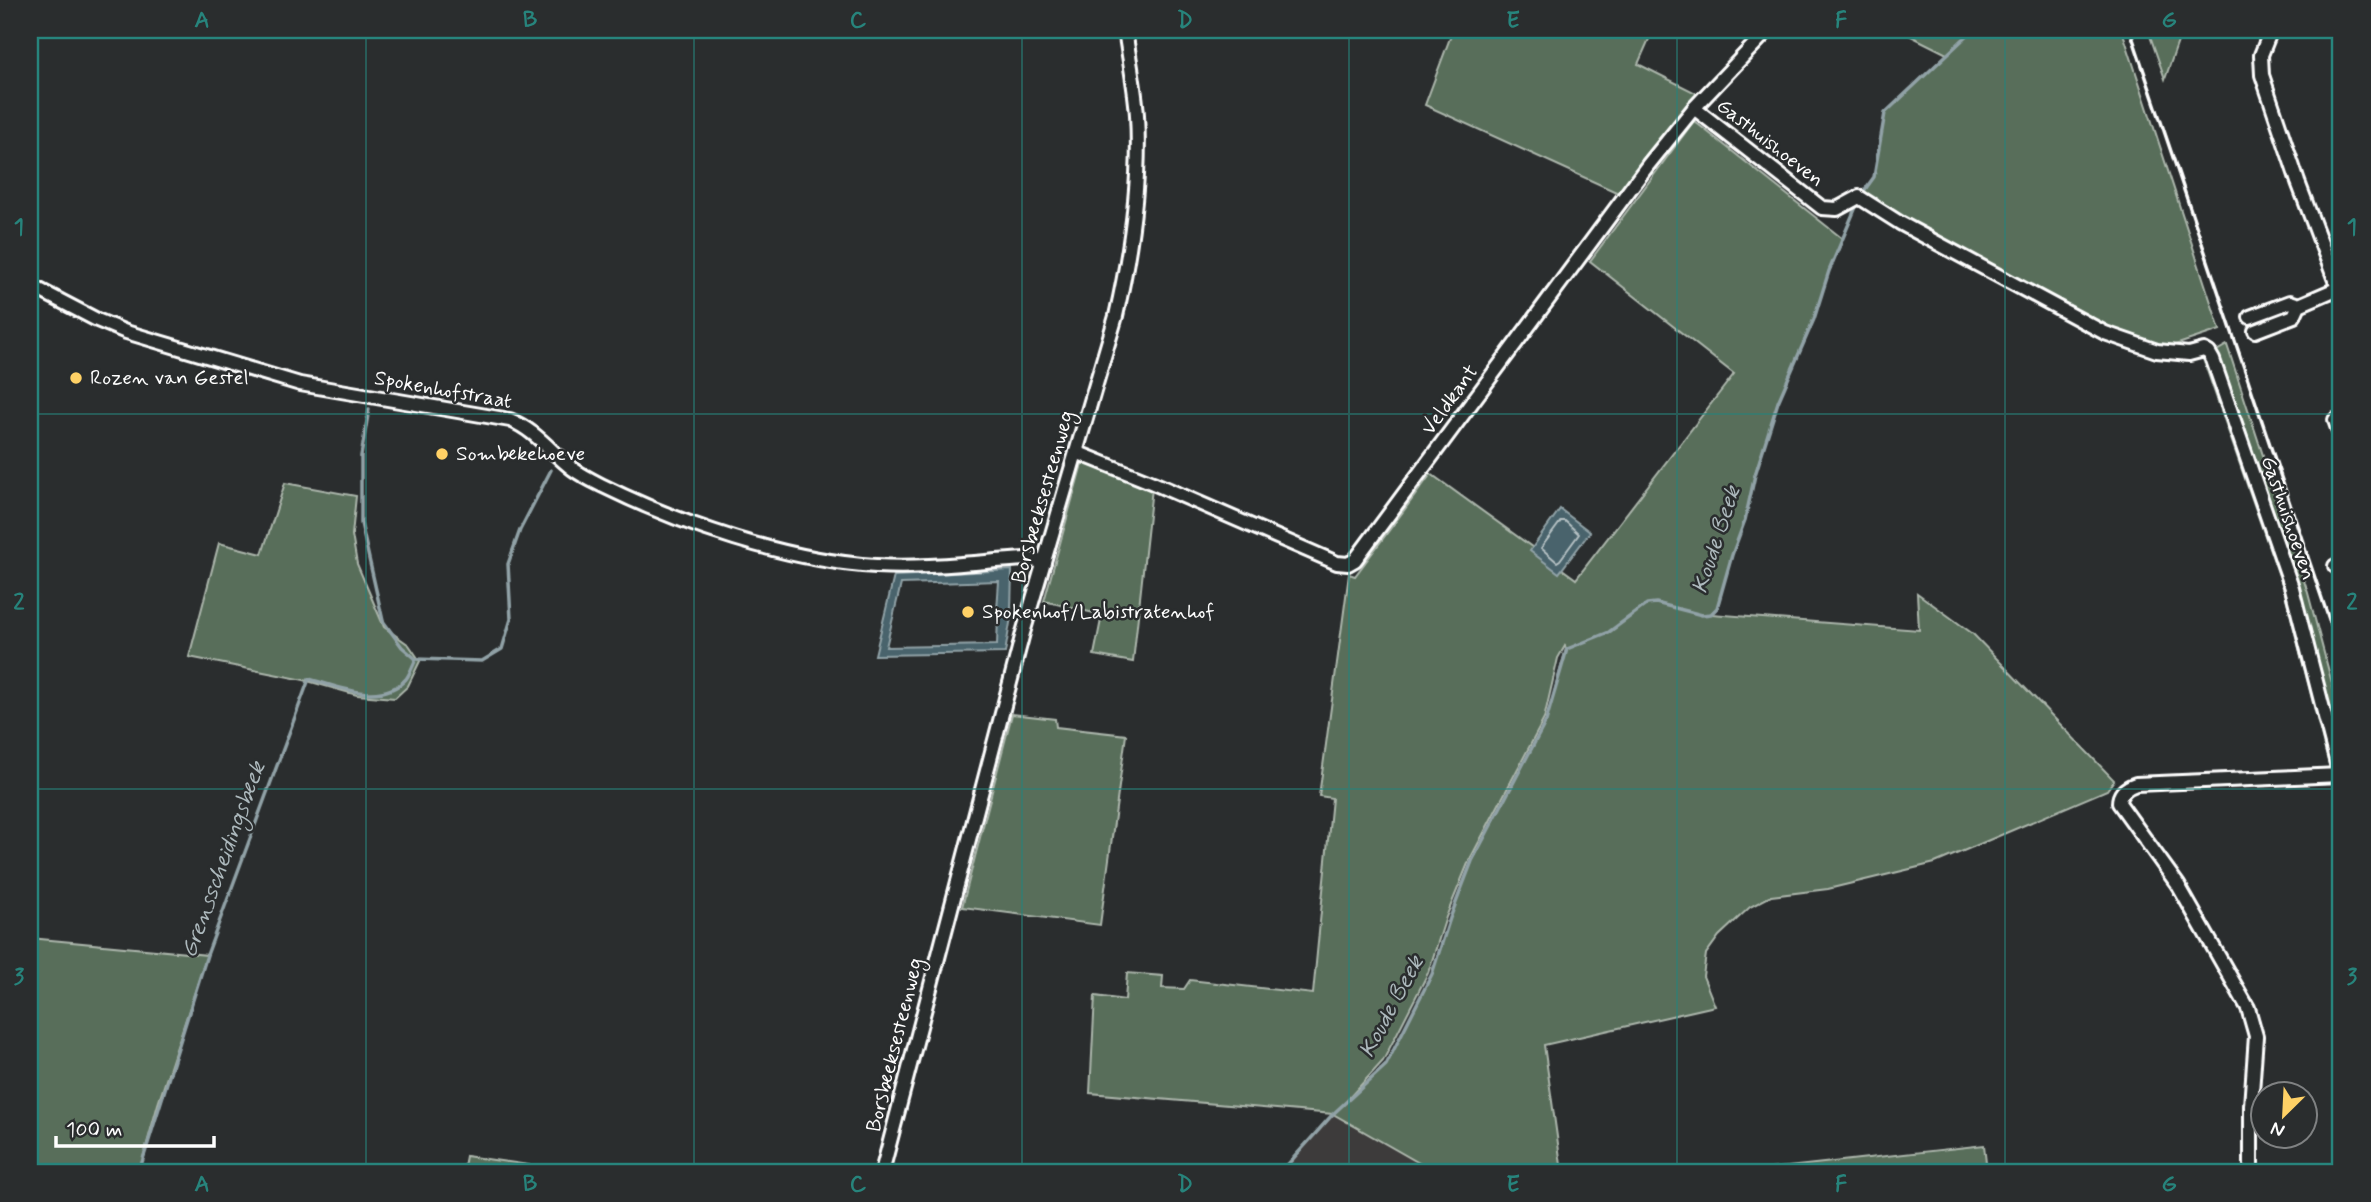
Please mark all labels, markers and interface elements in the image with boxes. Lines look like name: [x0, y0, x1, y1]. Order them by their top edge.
text: A: [194, 6, 210, 36]
text: B: [523, 6, 538, 36]
text: C: [850, 6, 867, 36]
text: D: [1177, 6, 1193, 36]
text: E: [1506, 6, 1520, 36]
text: F: [1835, 6, 1847, 36]
text: G: [2161, 6, 2177, 36]
street label: Gasthuishoeven: [1710, 92, 1830, 194]
text: 1: [14, 213, 24, 243]
text: 1: [2347, 213, 2357, 243]
street label: Veldkant: [1415, 359, 1485, 441]
place label: Rozen van Gestel: [90, 364, 249, 392]
street label: Spokenhofstraat: [372, 364, 514, 416]
marker: Rozen van Gestel: [68, 370, 84, 386]
street label: Borsbeeksesteenweg: [1005, 407, 1082, 587]
place label: Sombekehoeve: [456, 440, 585, 468]
marker: Sombekehoeve: [434, 446, 450, 462]
street label: Gasthuishoeven: [2254, 452, 2322, 584]
water label: Koude Beek: [1686, 481, 1749, 598]
text: 2: [13, 588, 25, 618]
text: 2: [2346, 588, 2358, 618]
place label: Spokenhof/Labistratenhof: [982, 598, 1215, 626]
marker: Spokenhof/Labistratenhof: [960, 604, 976, 620]
water label: Grensscheidingsbeek: [175, 757, 276, 963]
water label: Koude Beek: [1353, 950, 1432, 1063]
street label: Borsbeeksesteenweg: [860, 955, 931, 1135]
text: 3: [14, 963, 25, 993]
text: 3: [2347, 963, 2358, 993]
north arrow: [2248, 1080, 2318, 1150]
scale bar: [56, 1104, 214, 1148]
text: N: [2267, 1115, 2289, 1143]
text: 100 m: [66, 1116, 122, 1144]
text: A: [194, 1170, 210, 1200]
text: B: [523, 1170, 538, 1200]
text: C: [850, 1170, 867, 1200]
text: D: [1177, 1170, 1193, 1200]
text: E: [1506, 1170, 1520, 1200]
text: F: [1835, 1170, 1847, 1200]
text: G: [2161, 1170, 2177, 1200]

